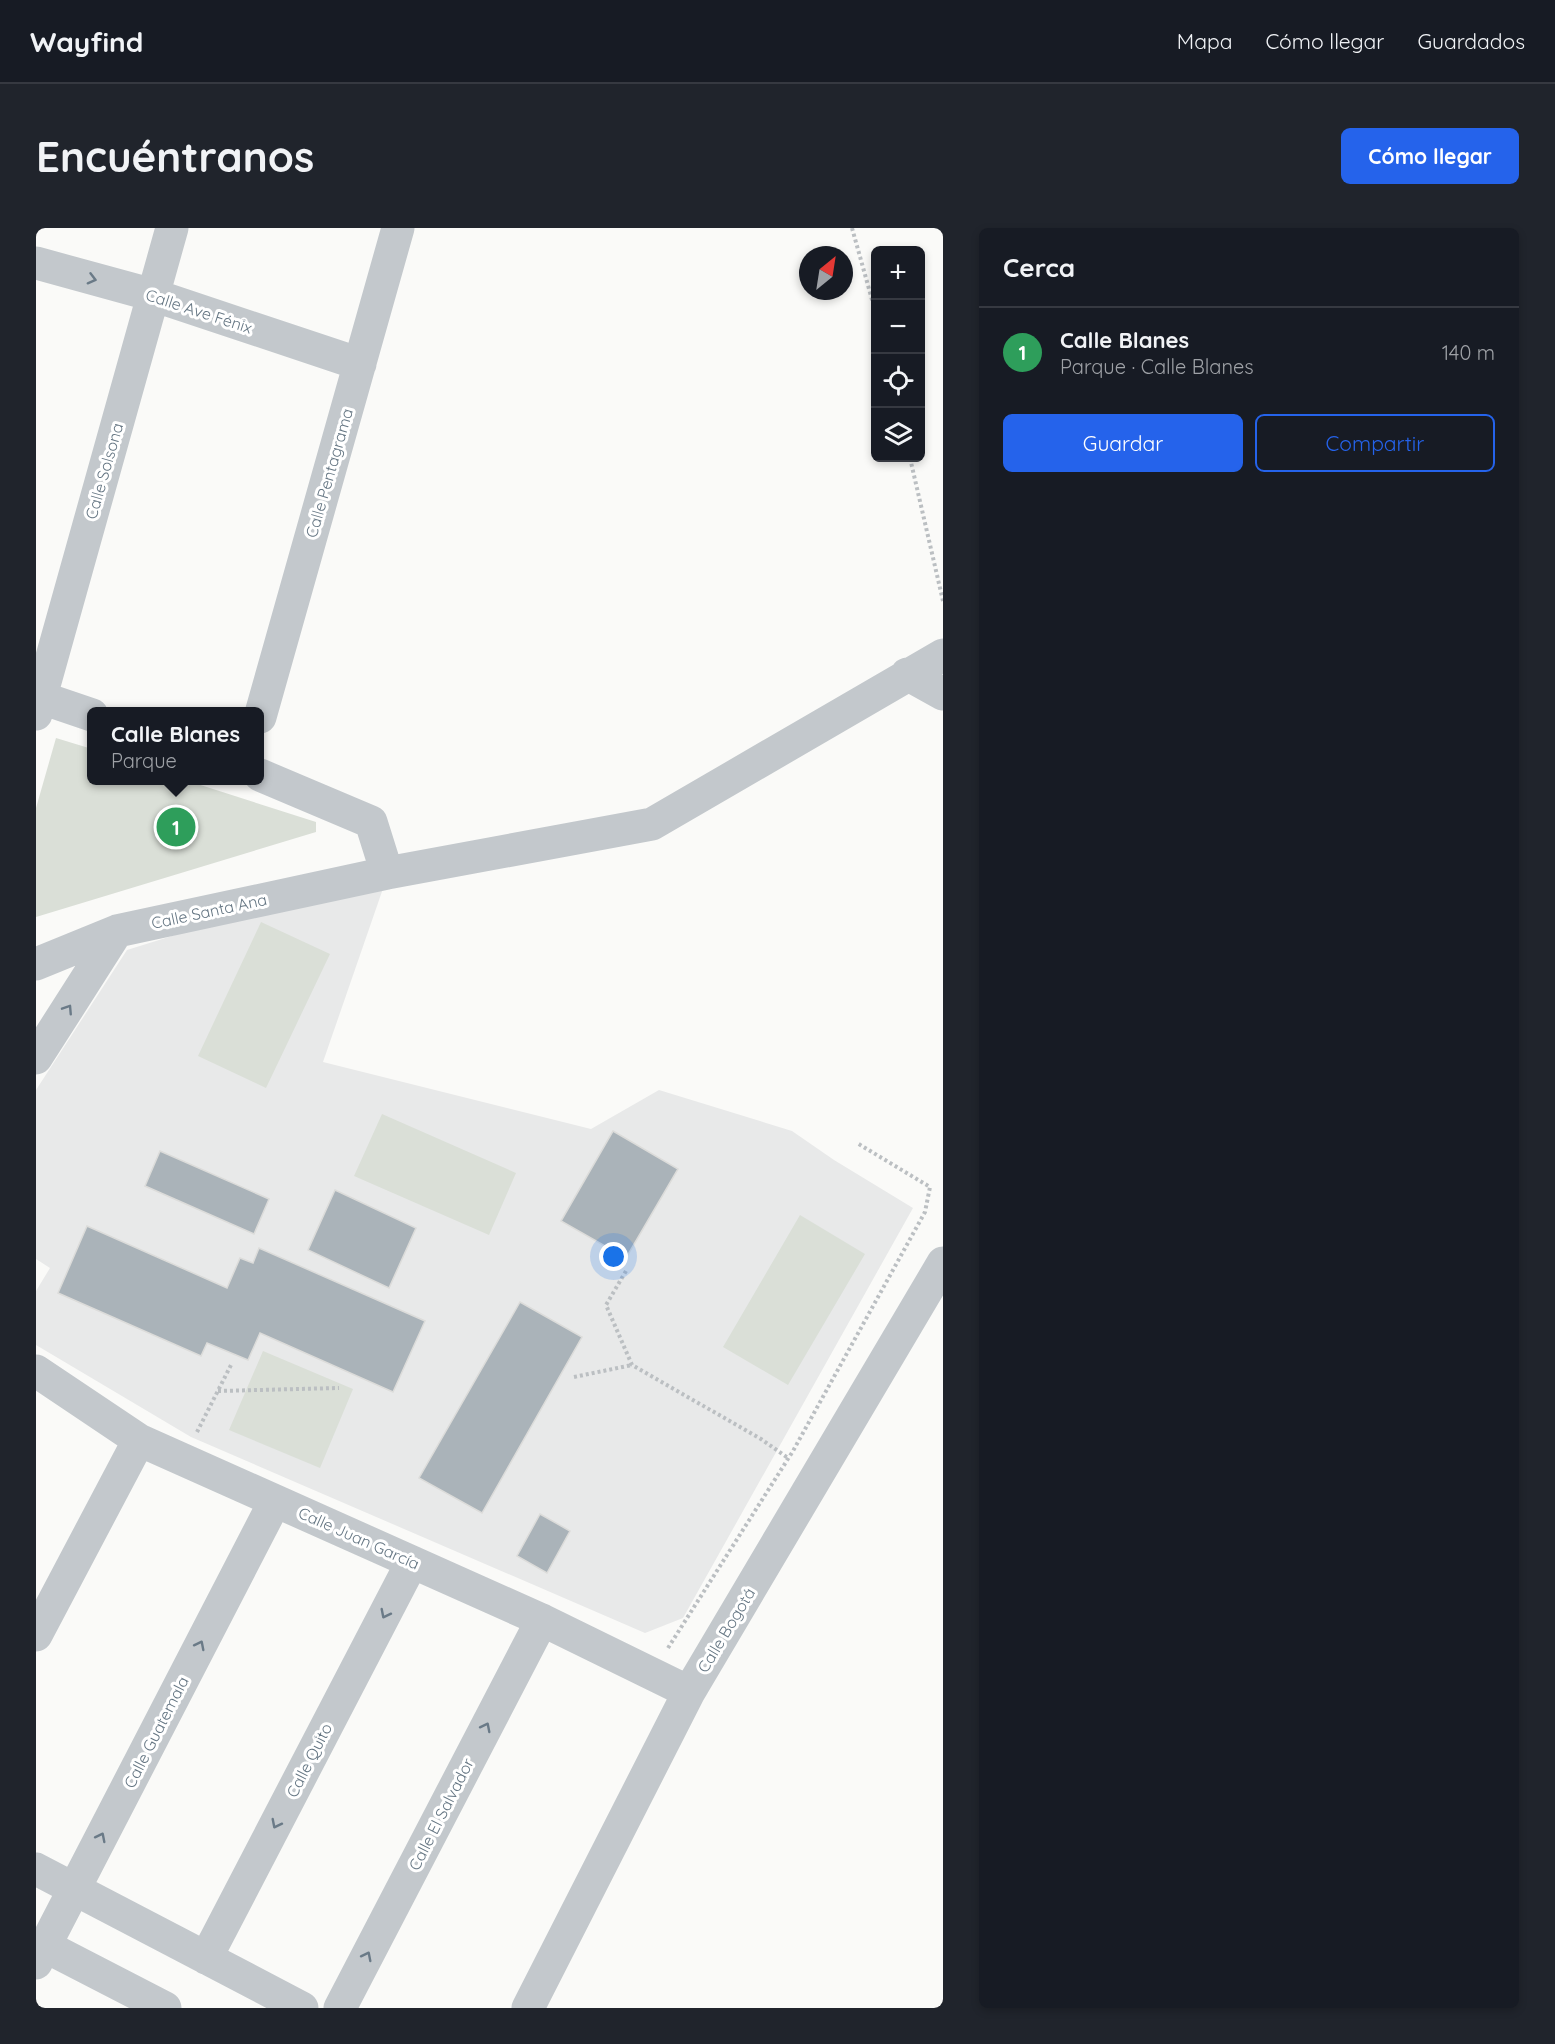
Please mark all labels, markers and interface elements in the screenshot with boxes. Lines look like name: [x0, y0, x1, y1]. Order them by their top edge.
text: Wayfind: [30, 24, 143, 59]
text: Mapa: [1177, 28, 1232, 54]
text: Cómo llegar: [1265, 28, 1384, 54]
text: Guardados: [1417, 28, 1525, 54]
button: Cómo llegar: [1341, 128, 1519, 184]
text: Encuéntranos: [36, 130, 314, 183]
north arrow: [799, 246, 853, 300]
map controls: [871, 246, 925, 462]
button: +: [871, 246, 925, 300]
text: Cerca: [1003, 251, 1075, 284]
one-way arrow: [87, 271, 97, 284]
street label: Calle Ave Fénix: [143, 284, 255, 338]
button: −: [871, 300, 925, 354]
text: Calle Blanes: [1060, 326, 1189, 354]
text: 1: [1019, 340, 1026, 365]
text: 140 m: [1442, 340, 1495, 365]
button: locate: [871, 354, 925, 408]
text: Parque · Calle Blanes: [1060, 354, 1254, 379]
street label: Calle Pentagrama: [301, 406, 357, 540]
button: layers: [871, 408, 925, 462]
button: Guardar: [1003, 414, 1243, 472]
button: Compartir: [1255, 414, 1495, 472]
street label: Calle Solsona: [81, 421, 127, 521]
popup: [87, 707, 264, 785]
text: Calle Blanes: [111, 720, 240, 748]
text: Parque: [111, 748, 177, 773]
pin: 1: [156, 804, 196, 850]
street label: Calle Santa Ana: [149, 889, 269, 933]
one-way arrow: [60, 1005, 72, 1015]
your location: [599, 1242, 628, 1271]
street label: Calle Juan García: [295, 1502, 423, 1574]
street label: Calle Bogotá: [693, 1584, 759, 1676]
one-way arrow: [381, 1607, 392, 1618]
one-way arrow: [193, 1641, 205, 1652]
street label: Calle Guatemala: [119, 1673, 193, 1791]
street label: Calle Quito: [282, 1720, 336, 1800]
one-way arrow: [479, 1723, 490, 1733]
street label: Calle El Salvador: [404, 1754, 478, 1874]
one-way arrow: [272, 1818, 283, 1829]
one-way arrow: [94, 1833, 105, 1844]
one-way arrow: [360, 1952, 371, 1962]

